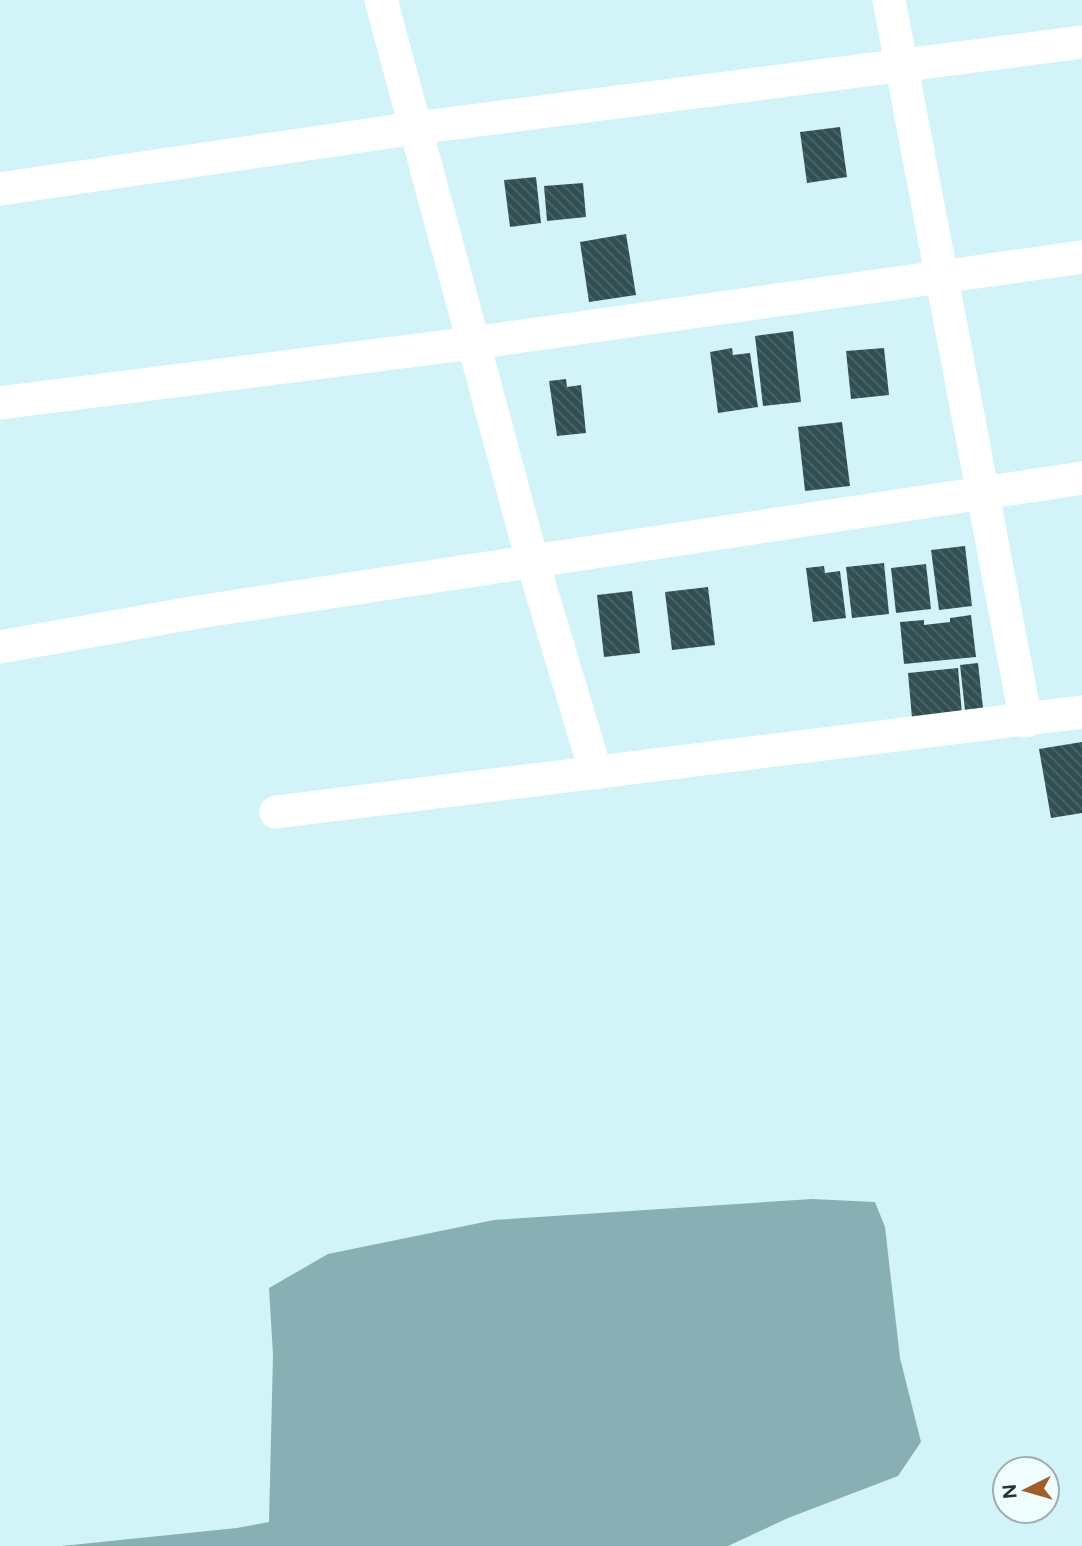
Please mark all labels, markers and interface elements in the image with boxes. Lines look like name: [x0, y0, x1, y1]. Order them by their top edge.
north arrow: [991, 1455, 1061, 1525]
text: N: [997, 1483, 1022, 1500]

